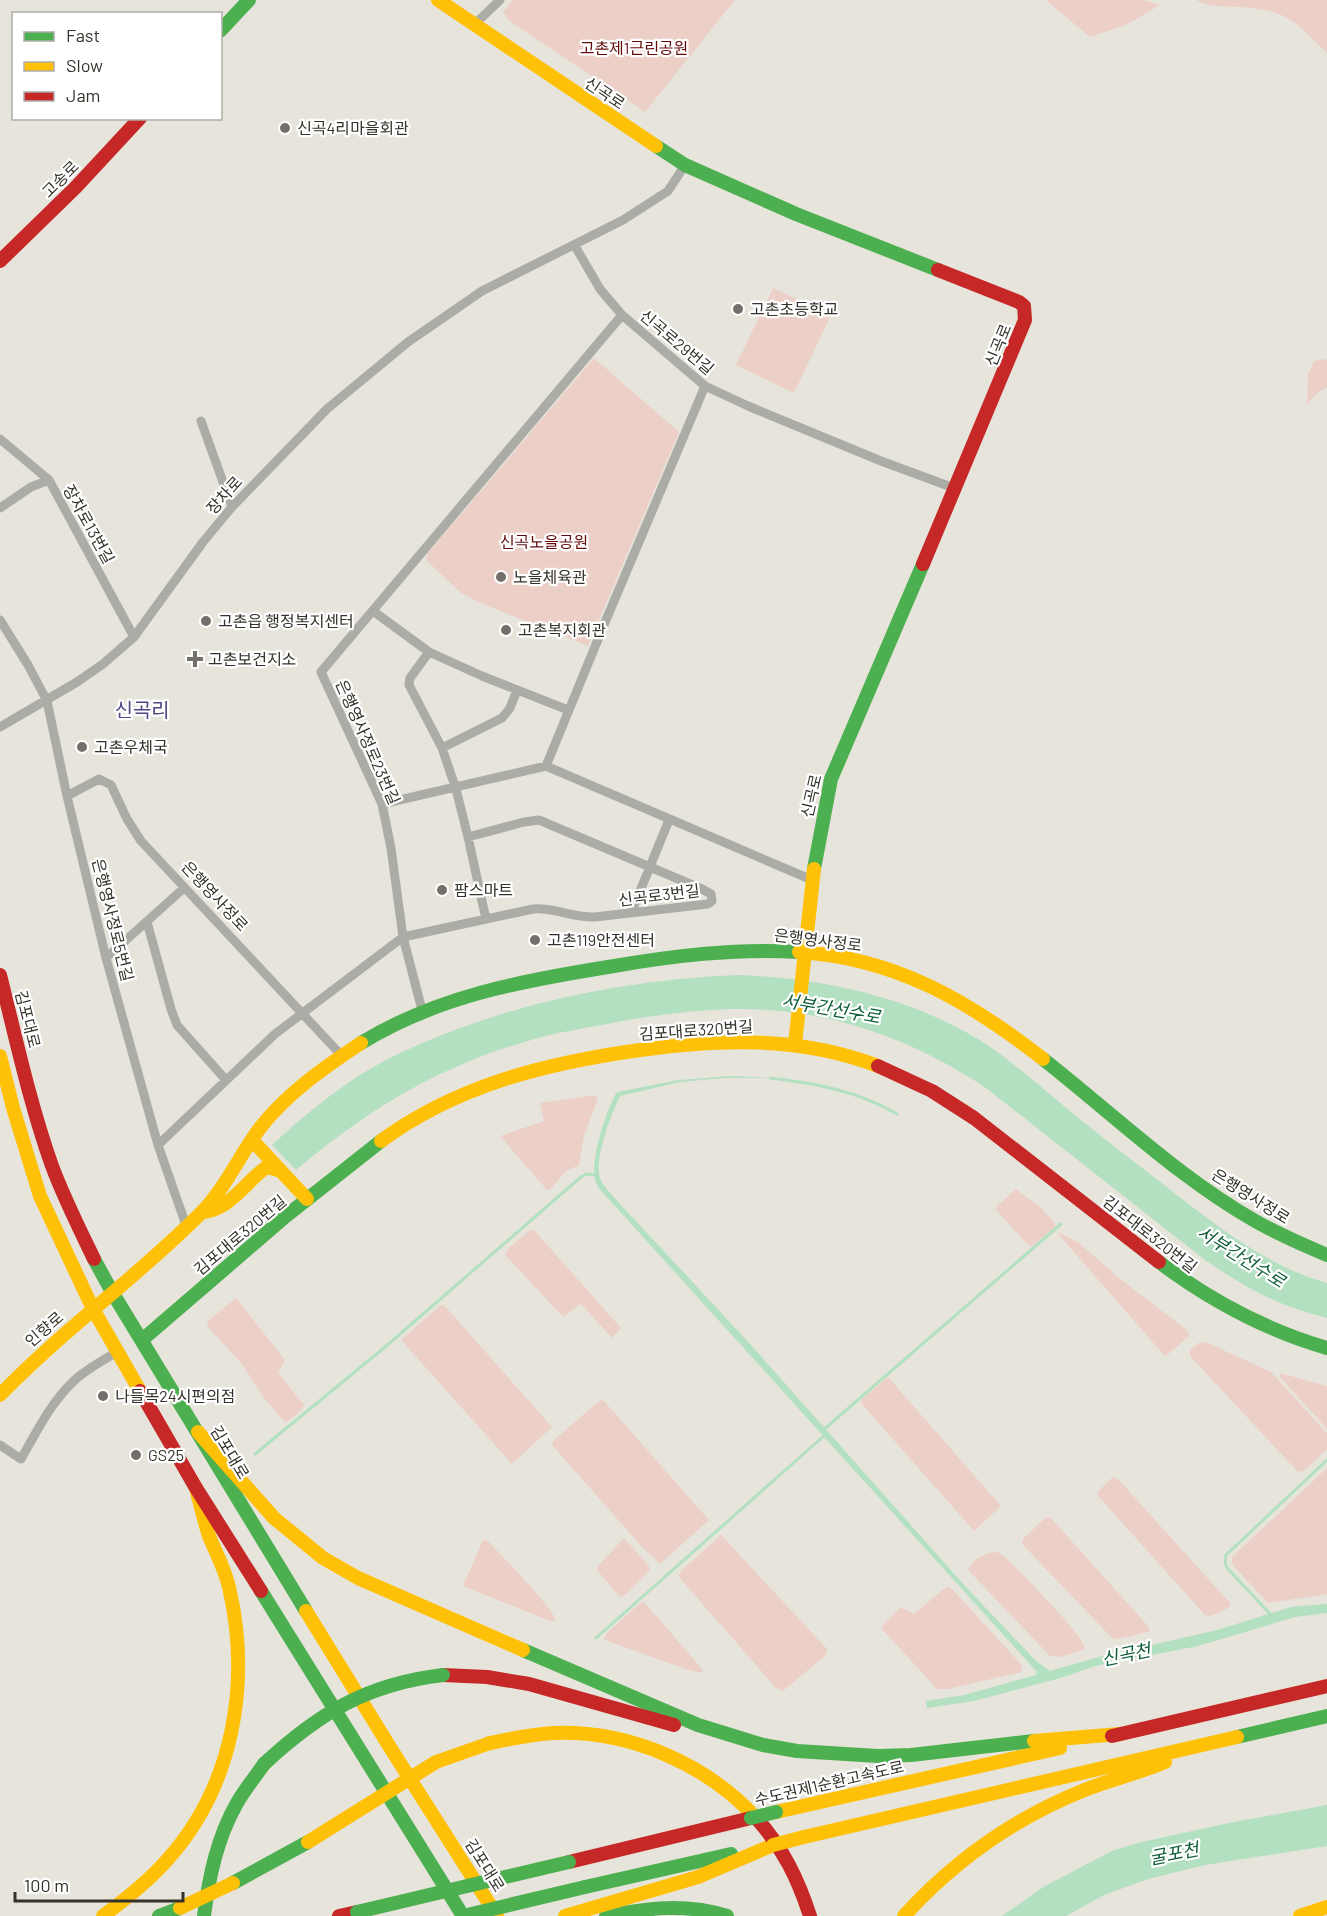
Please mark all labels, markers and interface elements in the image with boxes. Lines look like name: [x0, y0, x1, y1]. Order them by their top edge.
legend: [12, 12, 222, 120]
text: Fast: [66, 24, 100, 46]
park label: 고촌제1근린공원: [580, 38, 688, 57]
text: Slow: [66, 54, 103, 76]
street label: 신곡로: [582, 72, 629, 113]
text: Jam: [66, 84, 100, 106]
place label: 신곡4리마을회관: [297, 118, 409, 137]
marker: 신곡4리마을회관: [278, 121, 292, 135]
street label: 고송로: [37, 156, 82, 201]
place label: 고촌초등학교: [750, 299, 838, 318]
marker: 고촌초등학교: [731, 302, 745, 316]
street label: 신곡로29번길: [637, 305, 718, 378]
street label: 신곡로: [980, 321, 1015, 369]
street label: 장차로: [202, 472, 246, 517]
street label: 장차로13번길: [60, 481, 119, 567]
park label: 신곡노을공원: [500, 532, 588, 551]
place label: 노을체육관: [513, 567, 587, 586]
marker: 노을체육관: [494, 570, 508, 584]
place label: 고촌읍 행정복지센터: [218, 611, 354, 630]
marker: 고촌읍 행정복지센터: [199, 614, 213, 628]
place label: 고촌복지회관: [518, 620, 607, 639]
marker: 고촌복지회관: [499, 623, 513, 637]
place label: 고촌보건지소: [208, 649, 296, 668]
marker: 고촌보건지소: [186, 650, 204, 668]
street label: 은행영사정로23번길: [332, 677, 404, 807]
district label: 신곡리: [114, 697, 170, 721]
place label: 고촌우체국: [94, 737, 168, 756]
marker: 고촌우체국: [75, 740, 89, 754]
street label: 신곡로: [796, 772, 825, 820]
street label: 은행영사정로5번길: [89, 856, 138, 983]
street label: 은행영사정로: [178, 857, 253, 935]
place label: 팜스마트: [454, 880, 513, 899]
street label: 신곡로3번길: [617, 880, 701, 909]
marker: 팜스마트: [435, 883, 449, 897]
street label: 은행영사정로: [773, 925, 863, 954]
place label: 고촌119안전센터: [547, 930, 655, 949]
marker: 고촌119안전센터: [528, 933, 542, 947]
street label: 김포대로: [12, 988, 45, 1050]
water label: 서부간선수로: [780, 989, 883, 1028]
street label: 김포대로320번길: [638, 1016, 754, 1043]
street label: 은행영사정로: [1209, 1164, 1294, 1227]
street label: 김포대로320번길: [190, 1191, 290, 1279]
street label: 김포대로320번길: [1099, 1191, 1201, 1276]
water label: 서부간선수로: [1194, 1220, 1291, 1293]
street label: 인향로: [21, 1307, 67, 1350]
place label: 나들목24시편의점: [115, 1386, 235, 1405]
marker: 나들목24시편의점: [96, 1389, 110, 1403]
street label: 김포대로: [207, 1422, 254, 1482]
place label: GS25: [148, 1445, 184, 1464]
marker: GS25: [129, 1448, 143, 1462]
water label: 신곡천: [1099, 1638, 1155, 1670]
street label: 수도권제1순환고속도로: [752, 1756, 906, 1809]
street label: 김포대로: [462, 1835, 509, 1895]
water label: 굴포천: [1147, 1837, 1203, 1869]
scale bar: [15, 1865, 183, 1903]
text: 100 m: [24, 1874, 69, 1896]

